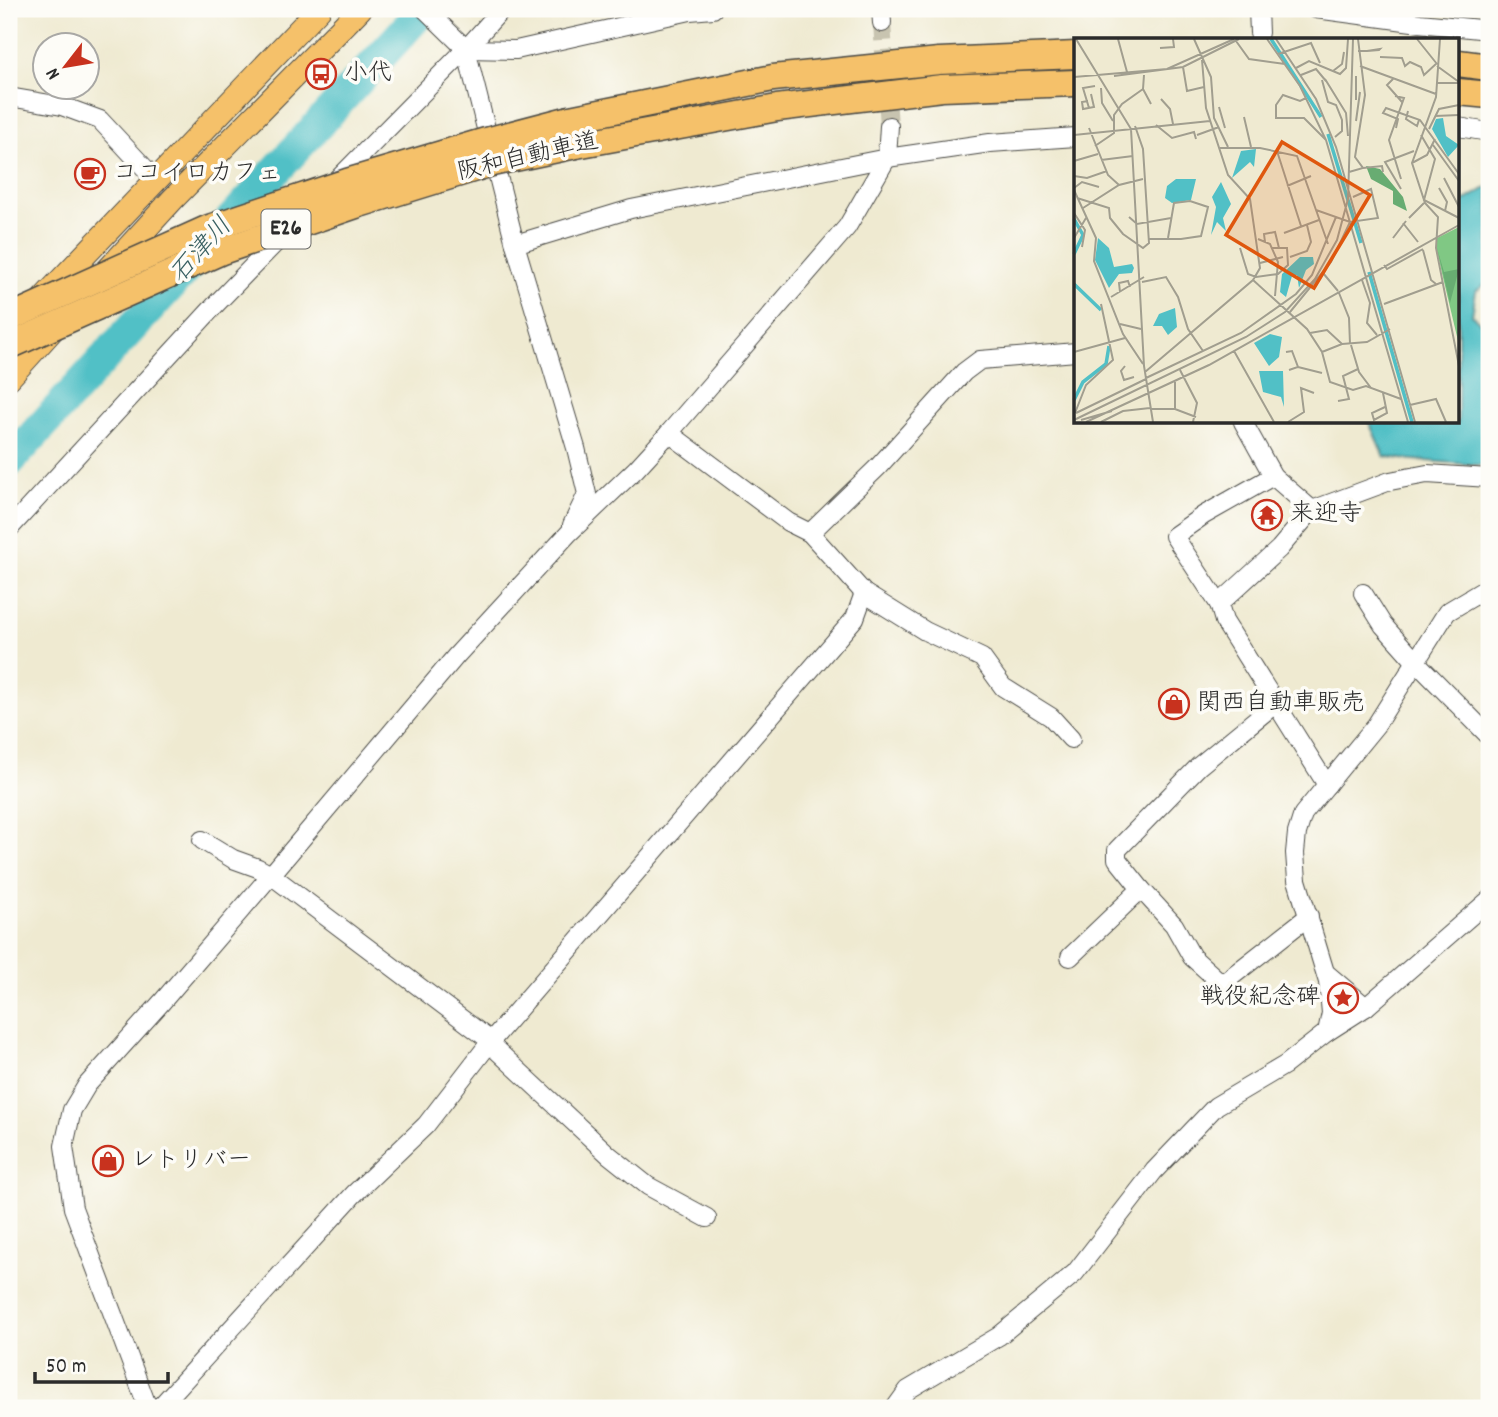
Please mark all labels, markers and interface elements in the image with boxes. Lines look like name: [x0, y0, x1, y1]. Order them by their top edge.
north arrow: [32, 32, 102, 102]
inset map: [1074, 38, 1460, 424]
bus stop icon: 小代: [304, 57, 338, 91]
place label: 小代: [344, 57, 392, 91]
text: N: [40, 62, 68, 84]
street label: 阪和自動車道: [454, 125, 602, 191]
cafe icon: ココイロカフェ: [73, 157, 107, 191]
place label: ココイロカフェ: [113, 157, 281, 191]
water label: 石津川: [162, 210, 242, 292]
road number: E26: [262, 210, 310, 248]
temple icon: 来迎寺: [1250, 498, 1284, 532]
place label: 来迎寺: [1290, 498, 1362, 532]
shop icon: 関西自動車販売: [1157, 687, 1191, 721]
place label: 関西自動車販売: [1197, 687, 1365, 721]
place label: 戦役紀念碑: [1200, 981, 1320, 1015]
place icon: 戦役紀念碑: [1326, 981, 1360, 1015]
shop icon: レトリバー: [91, 1144, 125, 1178]
place label: レトリバー: [131, 1144, 251, 1178]
scale bar: [35, 1340, 168, 1384]
text: 50 m: [46, 1353, 86, 1383]

